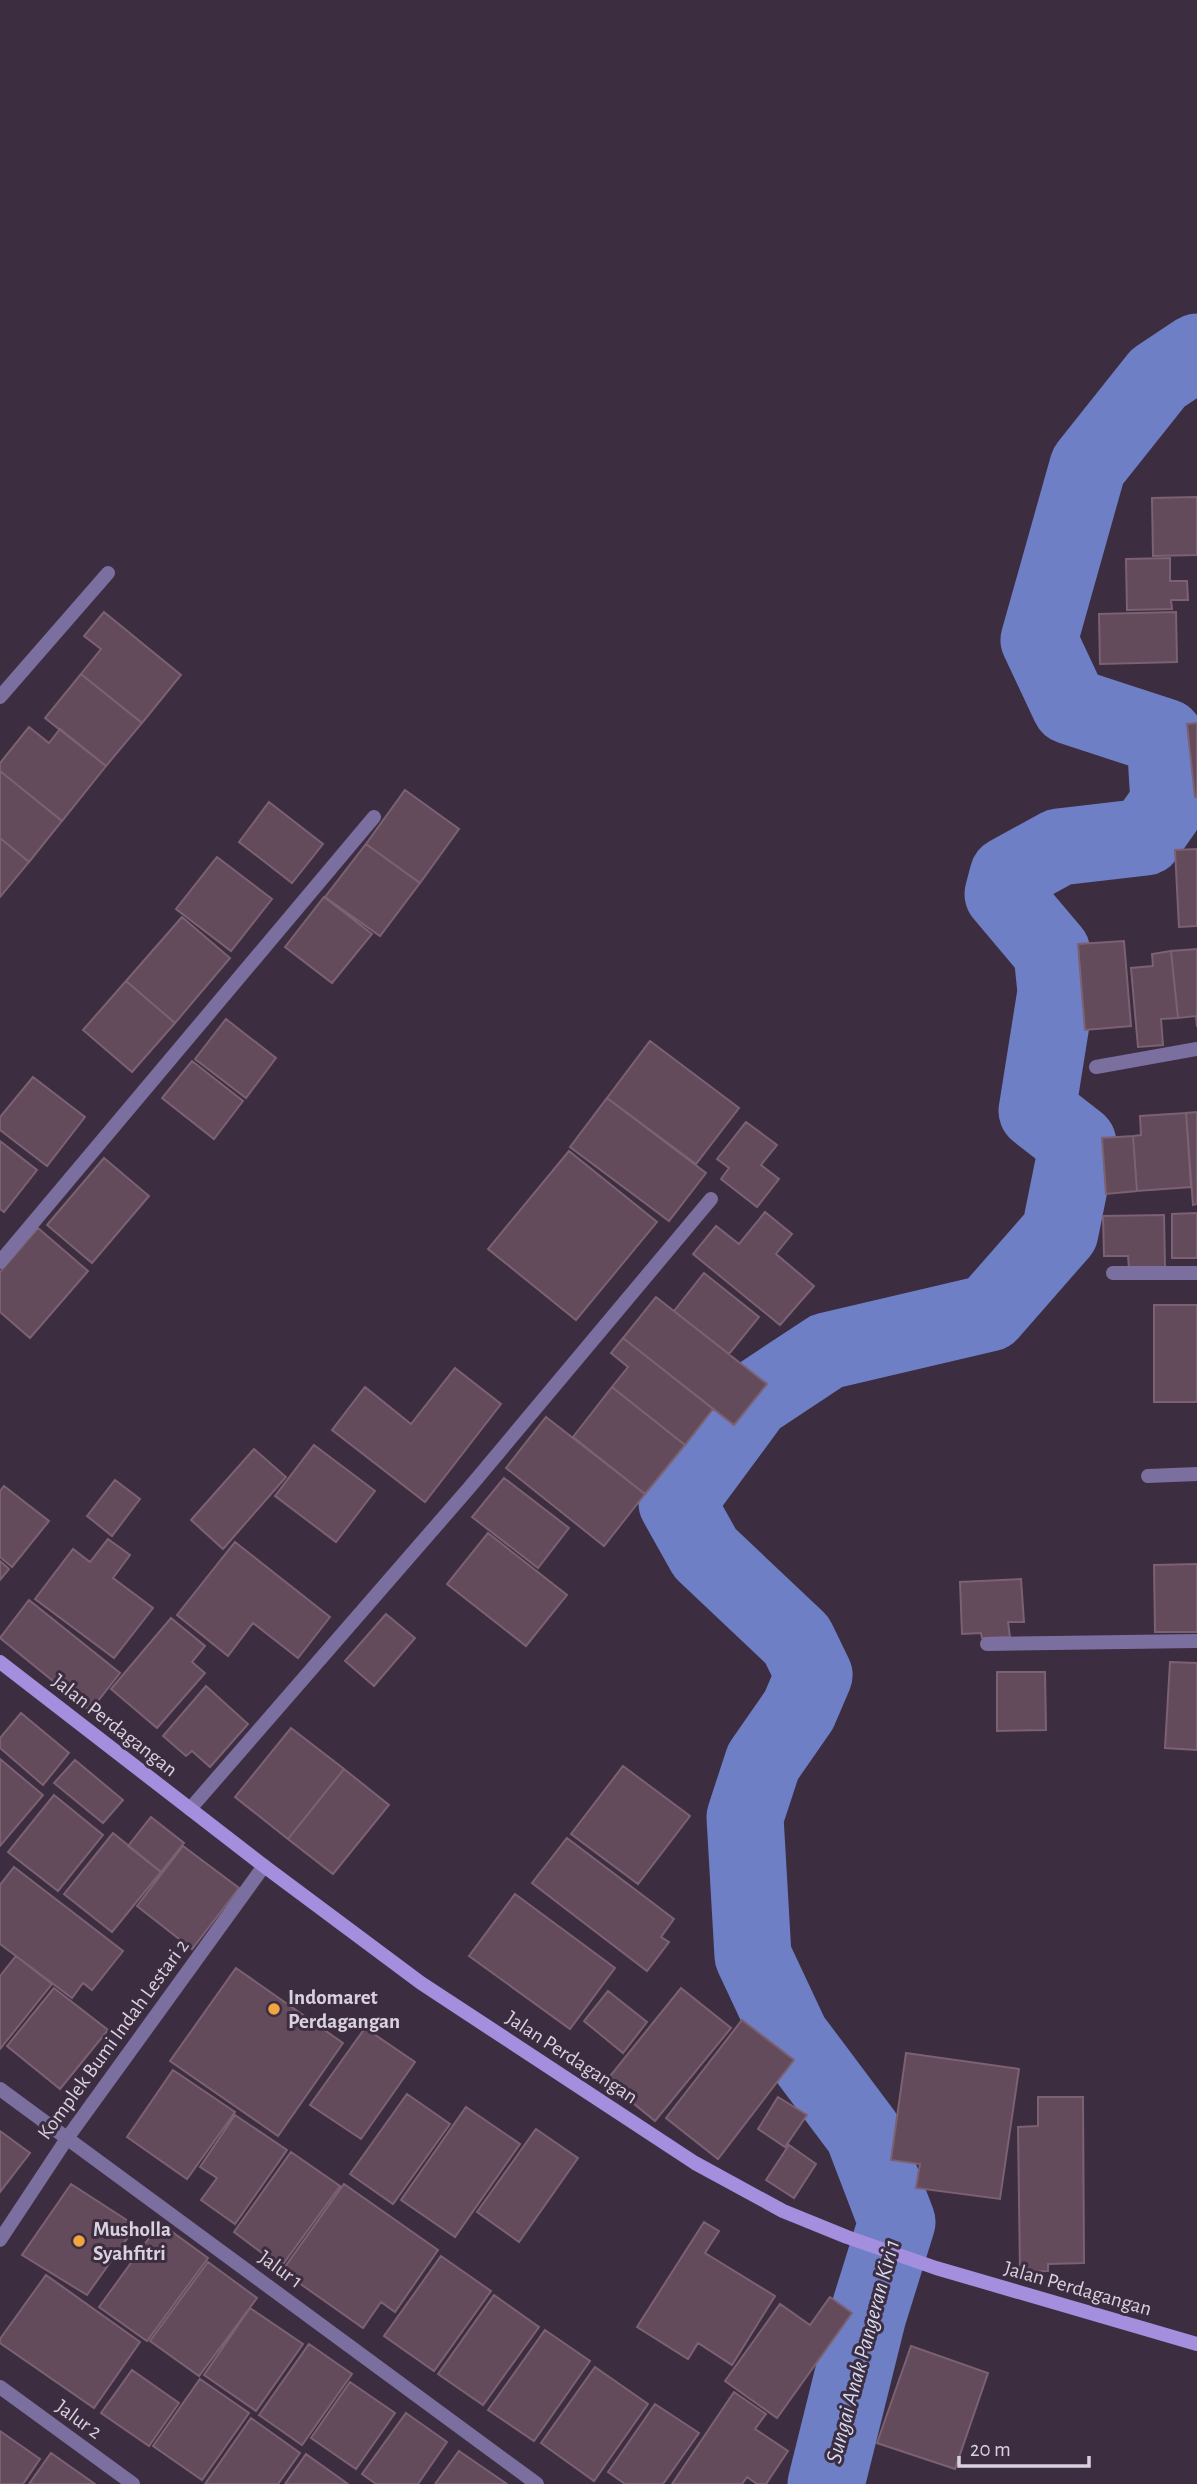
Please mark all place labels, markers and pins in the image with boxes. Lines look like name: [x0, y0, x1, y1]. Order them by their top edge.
place label: Indomaret Perdagangan: [288, 1987, 400, 2032]
marker: Indomaret Perdagangan: [266, 2001, 282, 2017]
place label: Musholla Syahfitri: [93, 2219, 171, 2264]
marker: Musholla Syahfitri: [71, 2233, 87, 2249]

